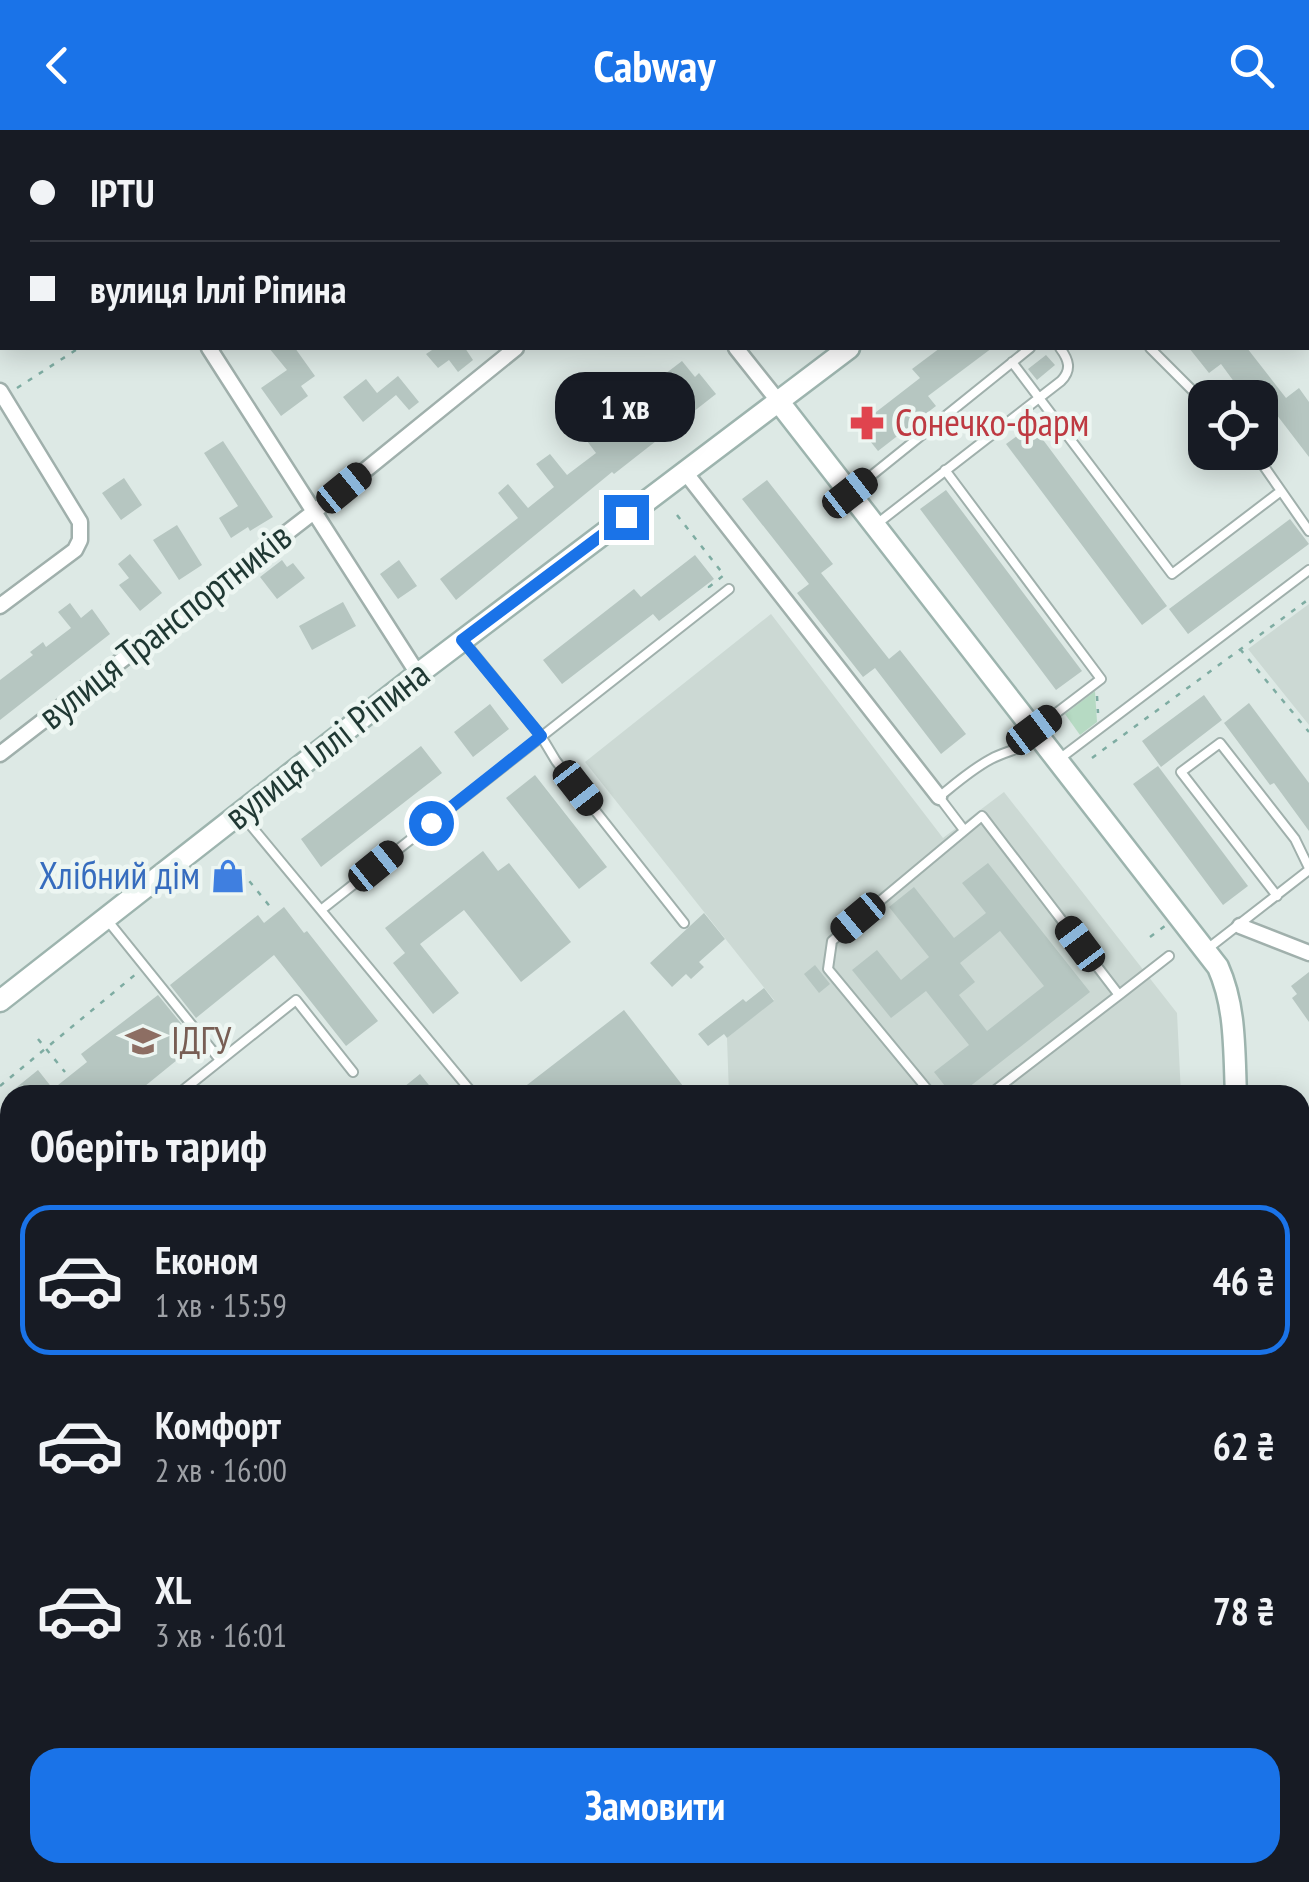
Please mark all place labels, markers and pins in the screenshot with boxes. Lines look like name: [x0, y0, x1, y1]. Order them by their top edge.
place label: Сонечко-фарм: [895, 397, 1089, 446]
pharmacy icon: Сонечко-фарм: [848, 404, 886, 442]
place label: Хлібний дім: [39, 850, 200, 899]
shop icon: Хлібний дім: [209, 857, 247, 895]
place label: ІДГУ: [171, 1015, 232, 1064]
school or university icon: ІДГУ: [124, 1022, 162, 1060]

